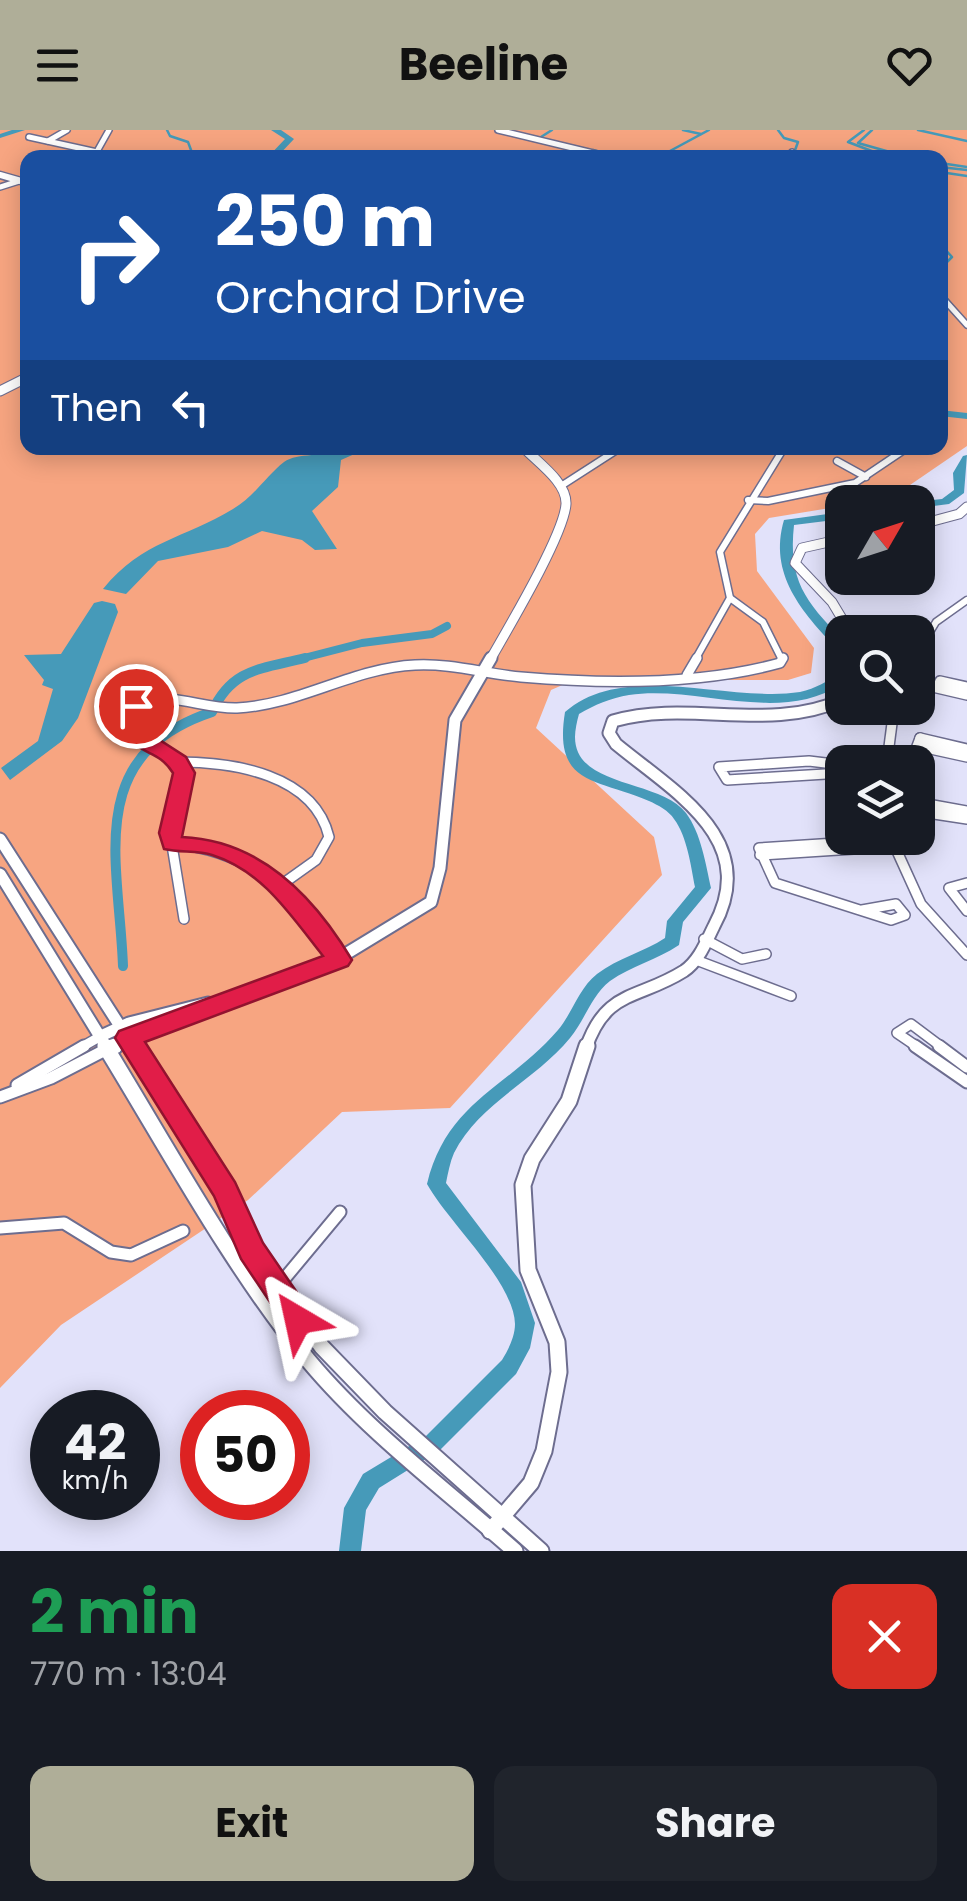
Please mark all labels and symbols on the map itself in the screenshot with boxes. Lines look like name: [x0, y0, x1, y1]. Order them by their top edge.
north arrow: [825, 485, 935, 595]
pin: [94, 664, 179, 749]
position arrow: [246, 1268, 350, 1372]
speed limit sign: 50: [180, 1390, 310, 1520]

